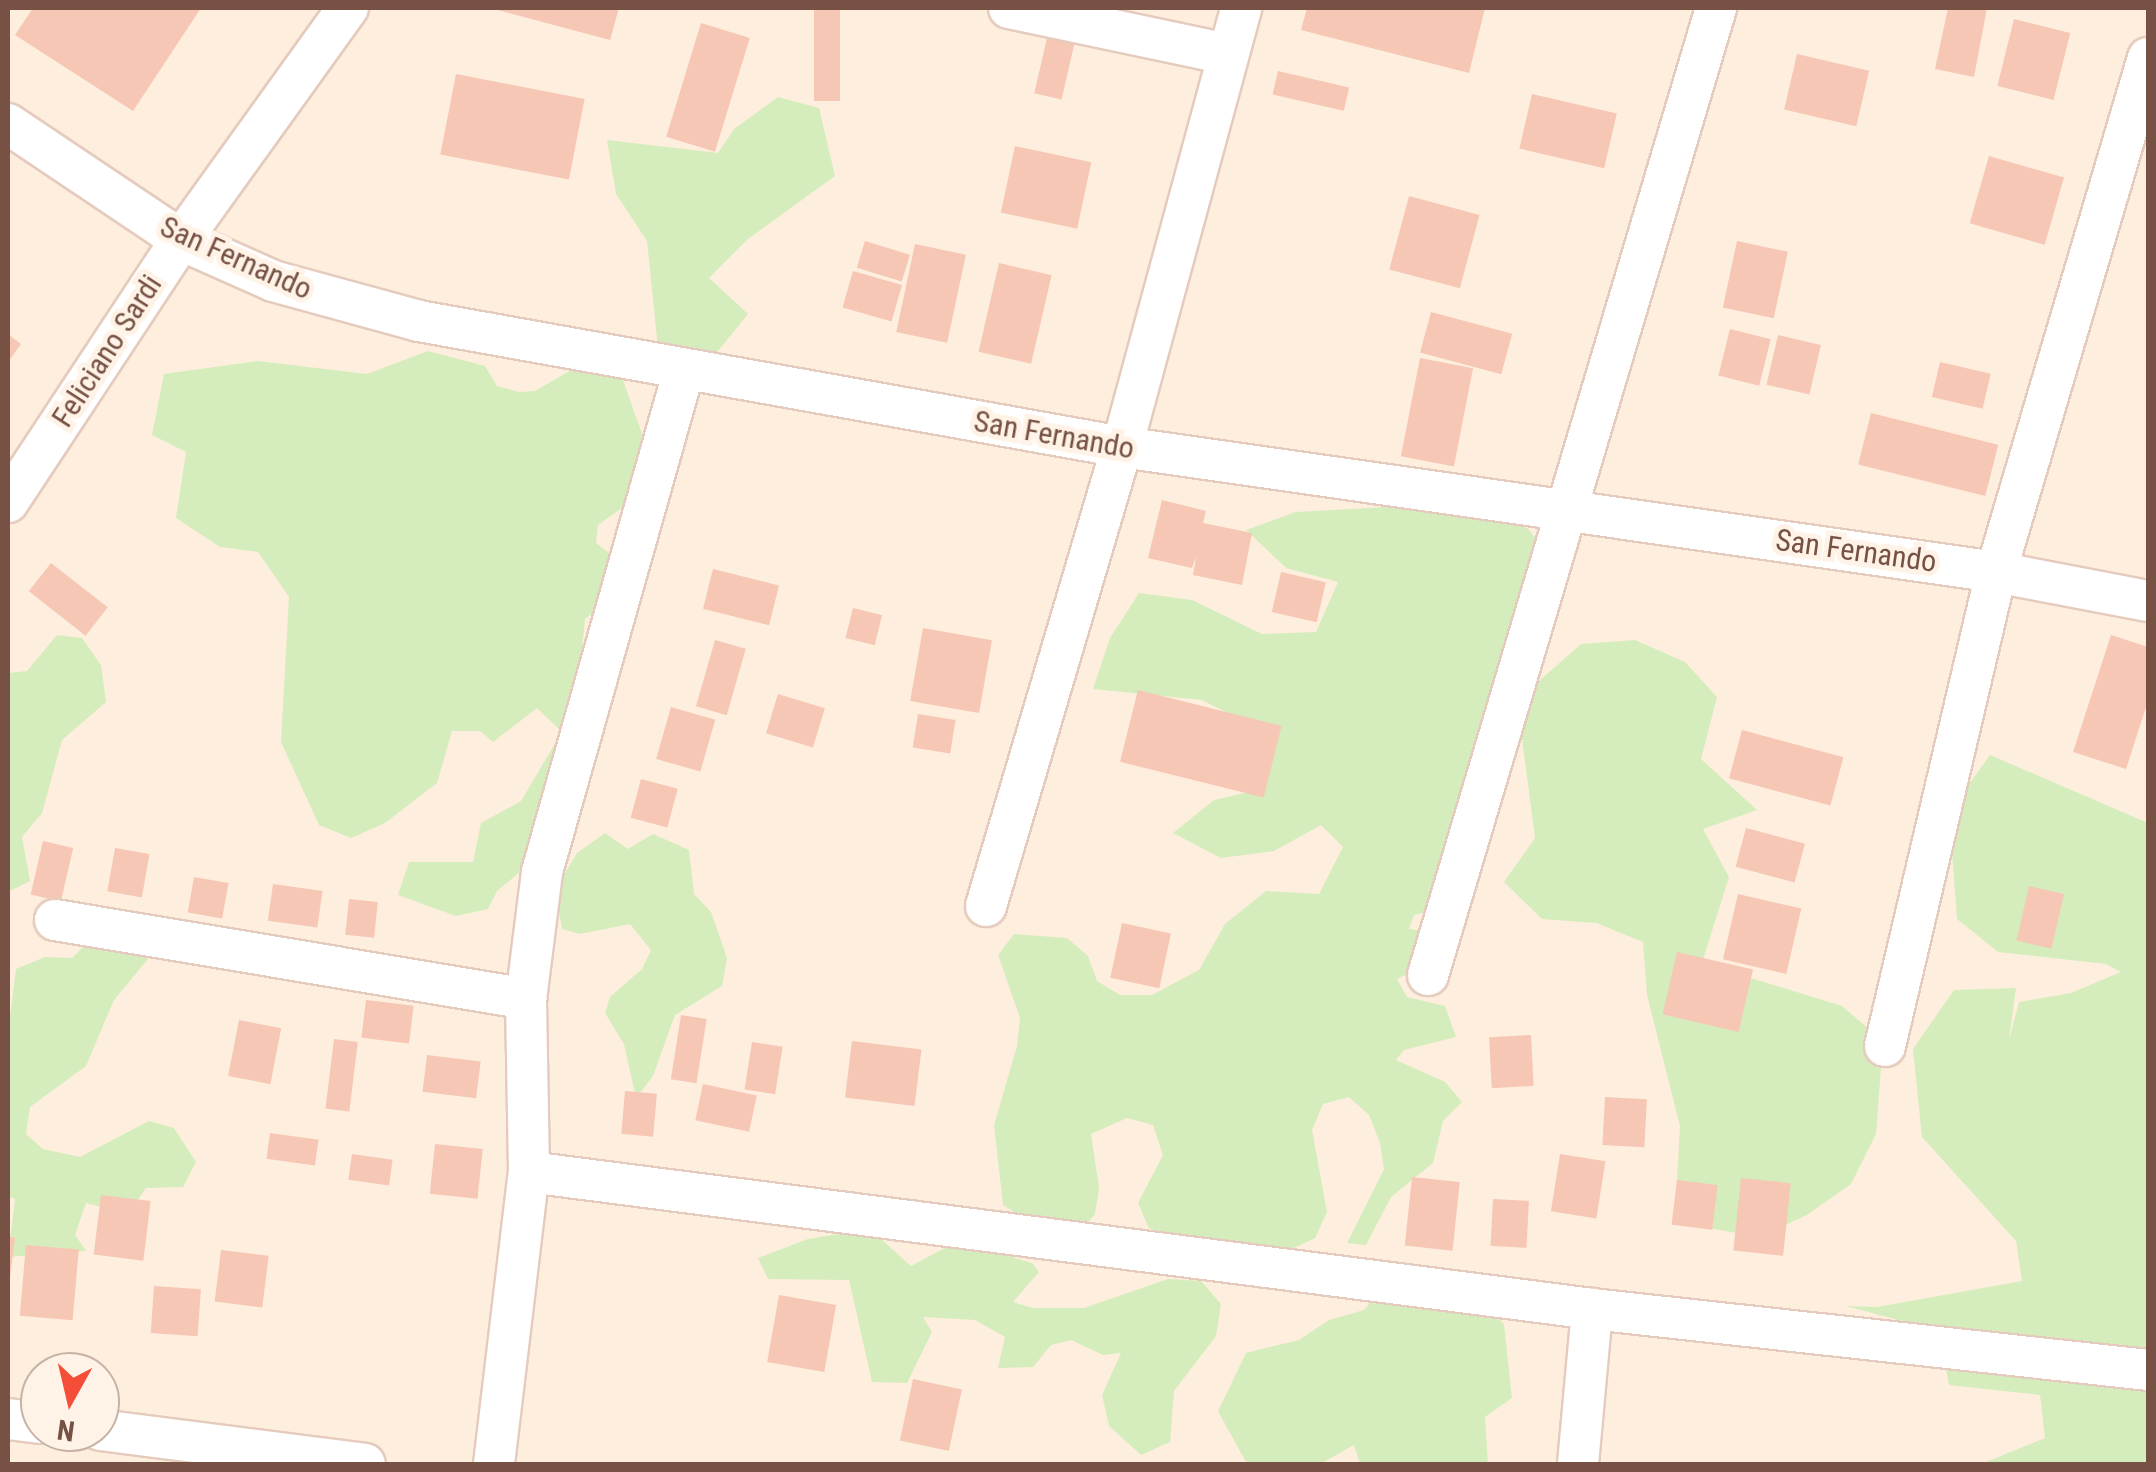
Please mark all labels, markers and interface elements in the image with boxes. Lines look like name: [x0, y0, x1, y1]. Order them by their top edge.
street label: San Fernando: [155, 209, 317, 307]
street label: Feliciano Sardi: [44, 268, 170, 434]
street label: San Fernando: [971, 403, 1137, 467]
street label: San Fernando: [1773, 522, 1939, 580]
north arrow: [20, 1352, 120, 1452]
text: N: [55, 1413, 77, 1448]

